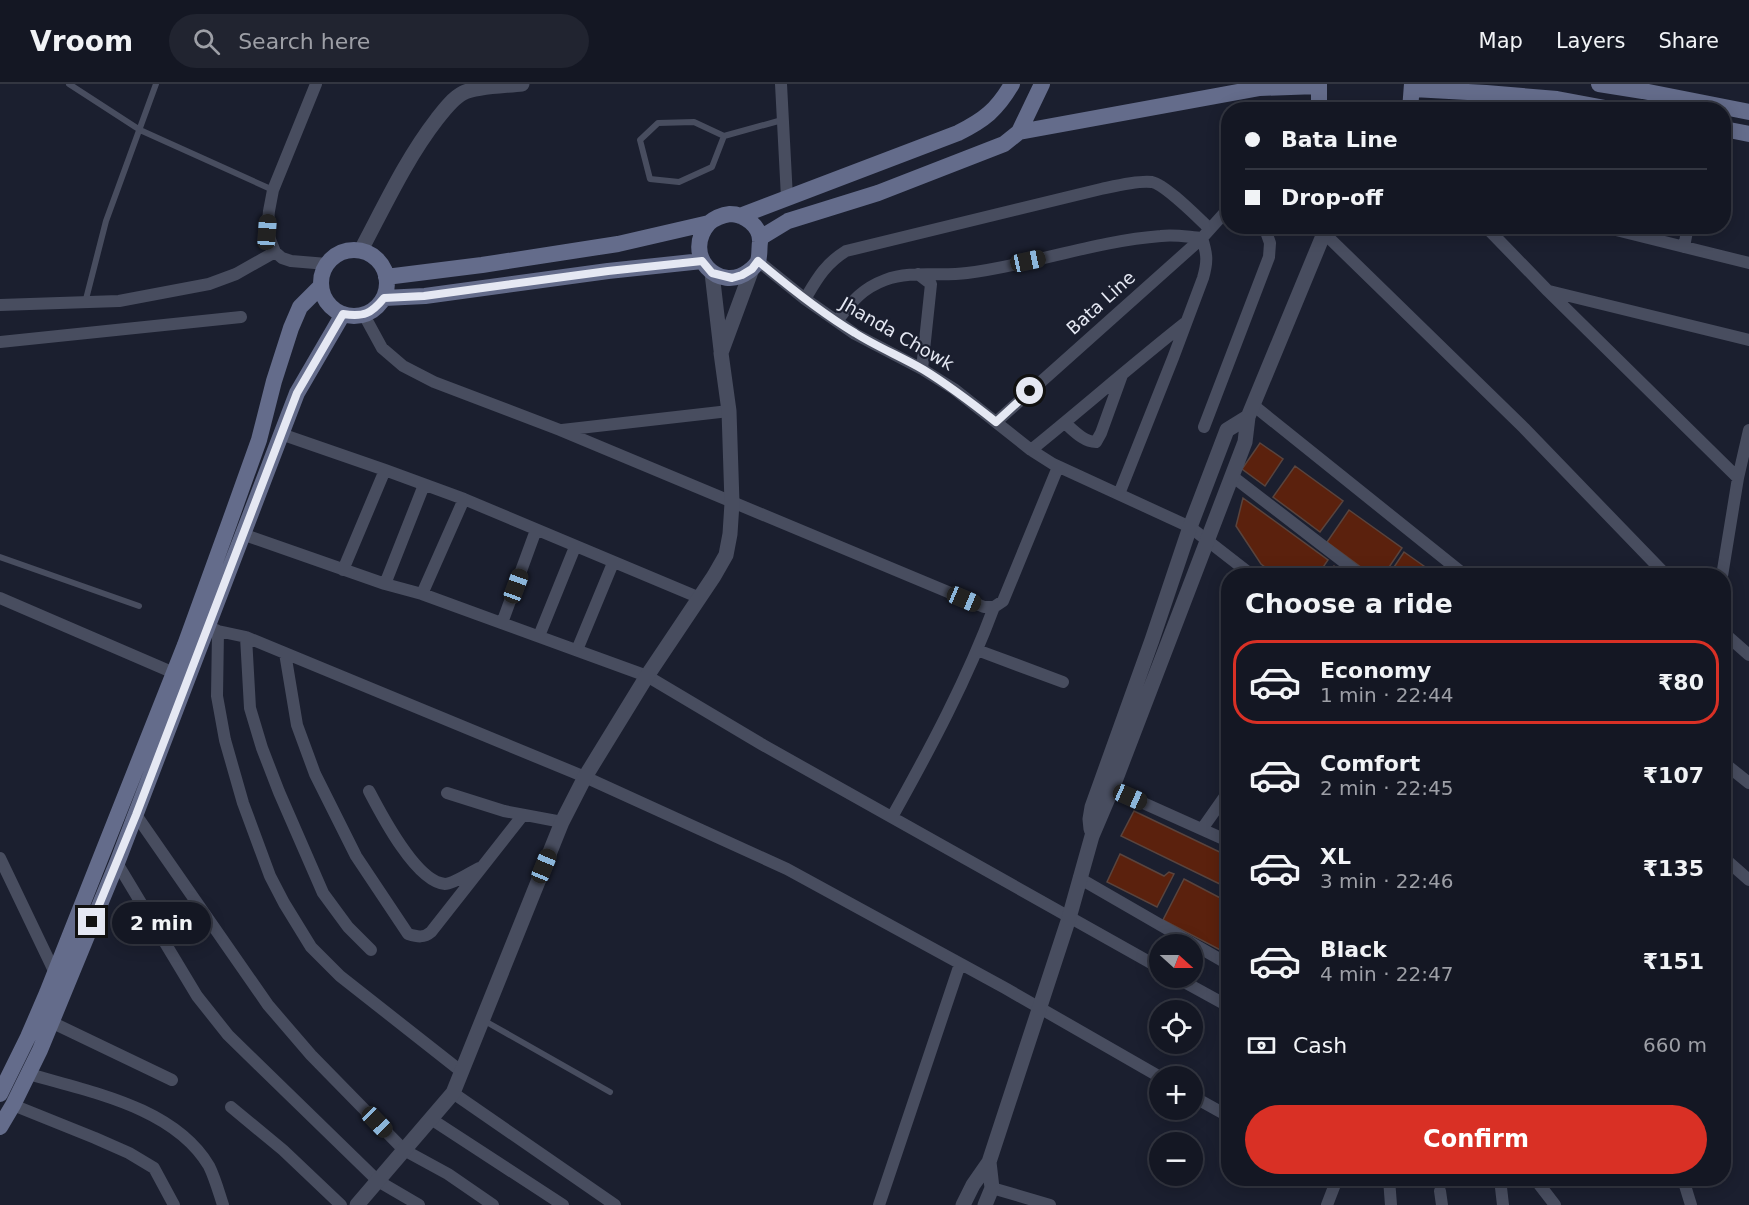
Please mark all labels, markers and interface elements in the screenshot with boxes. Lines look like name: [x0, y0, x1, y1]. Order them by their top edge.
search box: [169, 14, 589, 68]
text: Vroom: [30, 25, 133, 58]
icon: search: [190, 25, 223, 58]
text: Search here: [238, 29, 370, 54]
text: Map: [1479, 29, 1523, 53]
text: Layers: [1556, 29, 1625, 53]
text: Share: [1658, 29, 1719, 53]
text: Bata Line: [1281, 127, 1398, 152]
text: Drop-off: [1281, 185, 1383, 210]
car: [257, 213, 277, 251]
car: [1009, 248, 1047, 274]
street label: Bata Line: [1062, 266, 1139, 339]
street label: Jhanda Chowk: [836, 292, 958, 375]
route start: [1016, 377, 1043, 404]
car: [501, 566, 531, 606]
car: [944, 584, 984, 614]
text: Choose a ride: [1245, 588, 1453, 619]
icon: car: [1248, 655, 1302, 709]
text: Economy: [1320, 658, 1431, 683]
text: ₹80: [1658, 670, 1704, 695]
text: 1 min · 22:44: [1320, 683, 1454, 707]
icon: car: [1248, 748, 1302, 802]
text: Comfort: [1320, 751, 1420, 776]
text: ₹107: [1643, 763, 1704, 788]
text: 2 min · 22:45: [1320, 776, 1454, 800]
car: [1110, 781, 1150, 813]
icon: car: [1248, 841, 1302, 895]
text: XL: [1320, 844, 1351, 869]
car: [529, 846, 559, 886]
text: ₹135: [1643, 856, 1704, 881]
text: 3 min · 22:46: [1320, 869, 1454, 893]
callout: 2 min: [113, 901, 212, 943]
route end: [78, 908, 105, 935]
text: 2 min: [130, 911, 193, 935]
north arrow: [1149, 934, 1203, 988]
map controls: [1149, 934, 1203, 1186]
icon: car: [1248, 934, 1302, 988]
text: Black: [1320, 937, 1387, 962]
text: ₹151: [1643, 949, 1704, 974]
text: 4 min · 22:47: [1320, 962, 1454, 986]
button: locate: [1149, 1000, 1203, 1054]
icon: cash: [1245, 1029, 1278, 1062]
text: Cash: [1293, 1033, 1347, 1058]
text: 660 m: [1643, 1033, 1707, 1057]
button: +: [1149, 1066, 1203, 1120]
car: [358, 1103, 396, 1141]
button: Confirm: [1245, 1105, 1707, 1174]
button: −: [1149, 1132, 1203, 1186]

